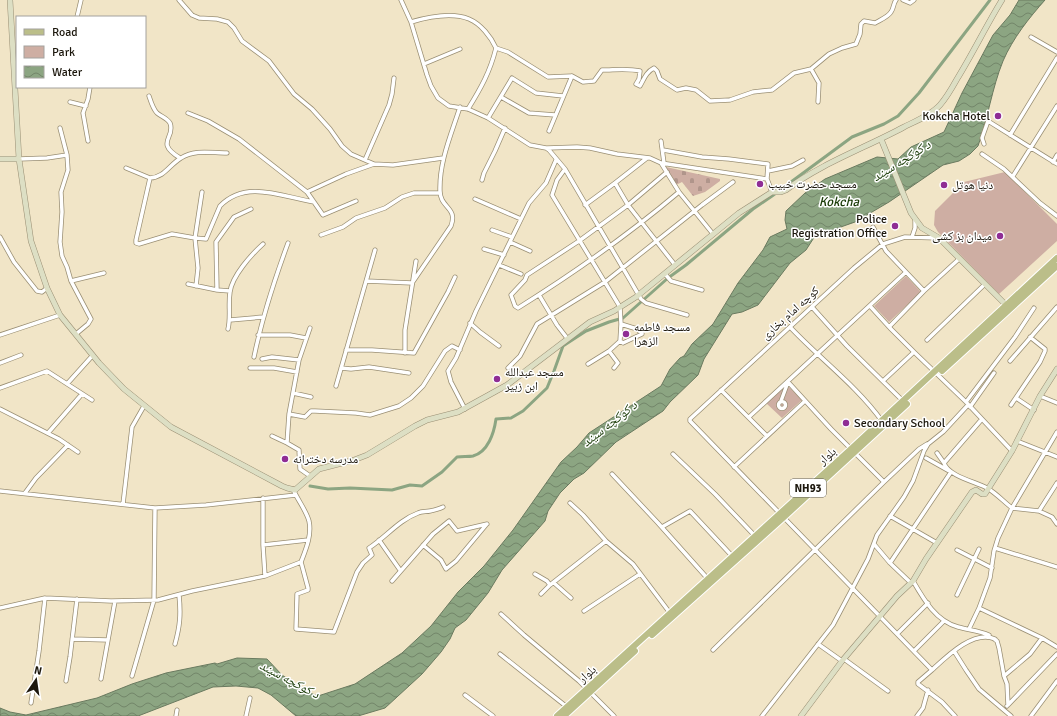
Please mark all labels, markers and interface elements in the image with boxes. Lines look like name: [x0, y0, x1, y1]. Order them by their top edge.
legend: [16, 16, 146, 88]
text: Road: [52, 25, 78, 40]
text: Park: [52, 45, 75, 60]
text: Water: [52, 65, 83, 80]
place label: Kokcha Hotel: [922, 109, 990, 124]
marker: Kokcha Hotel: [993, 111, 1003, 121]
water label: د کوکچه سیند: [869, 136, 934, 185]
place label: مسجد حضرت خبیب: [768, 177, 857, 192]
place label: دنیا هوتل: [952, 178, 993, 193]
marker: مسجد حضرت خبیب: [755, 179, 765, 189]
marker: دنیا هوتل: [939, 180, 949, 190]
water label: Kokcha: [819, 194, 860, 210]
place label: Police Registration Office: [792, 212, 887, 241]
marker: Police Registration Office: [890, 221, 900, 231]
place label: میدان بز کشی: [932, 229, 992, 244]
marker: میدان بز کشی: [995, 231, 1005, 241]
street label: کوچه امام بخاری: [758, 284, 822, 343]
place label: مسجد فاطمه الزهرا: [634, 320, 690, 349]
marker: مسجد فاطمه الزهرا: [621, 329, 631, 339]
place label: مسجد عبدالله ابن زبیر: [504, 365, 564, 394]
marker: مسجد عبدالله ابن زبیر: [492, 374, 502, 384]
water label: د کوکچه سیند: [579, 397, 641, 450]
place label: Secondary School: [854, 416, 946, 431]
marker: Secondary School: [841, 418, 851, 428]
street label: بلوار: [814, 444, 840, 469]
place label: مدرسه دخترانه: [293, 452, 358, 467]
marker: مدرسه دخترانه: [280, 454, 290, 464]
road number: NH93: [790, 479, 826, 497]
water label: د کوکچه سیند: [257, 657, 323, 703]
north arrow: [16, 660, 56, 700]
street label: بلوار: [574, 662, 600, 687]
text: N: [33, 664, 43, 678]

